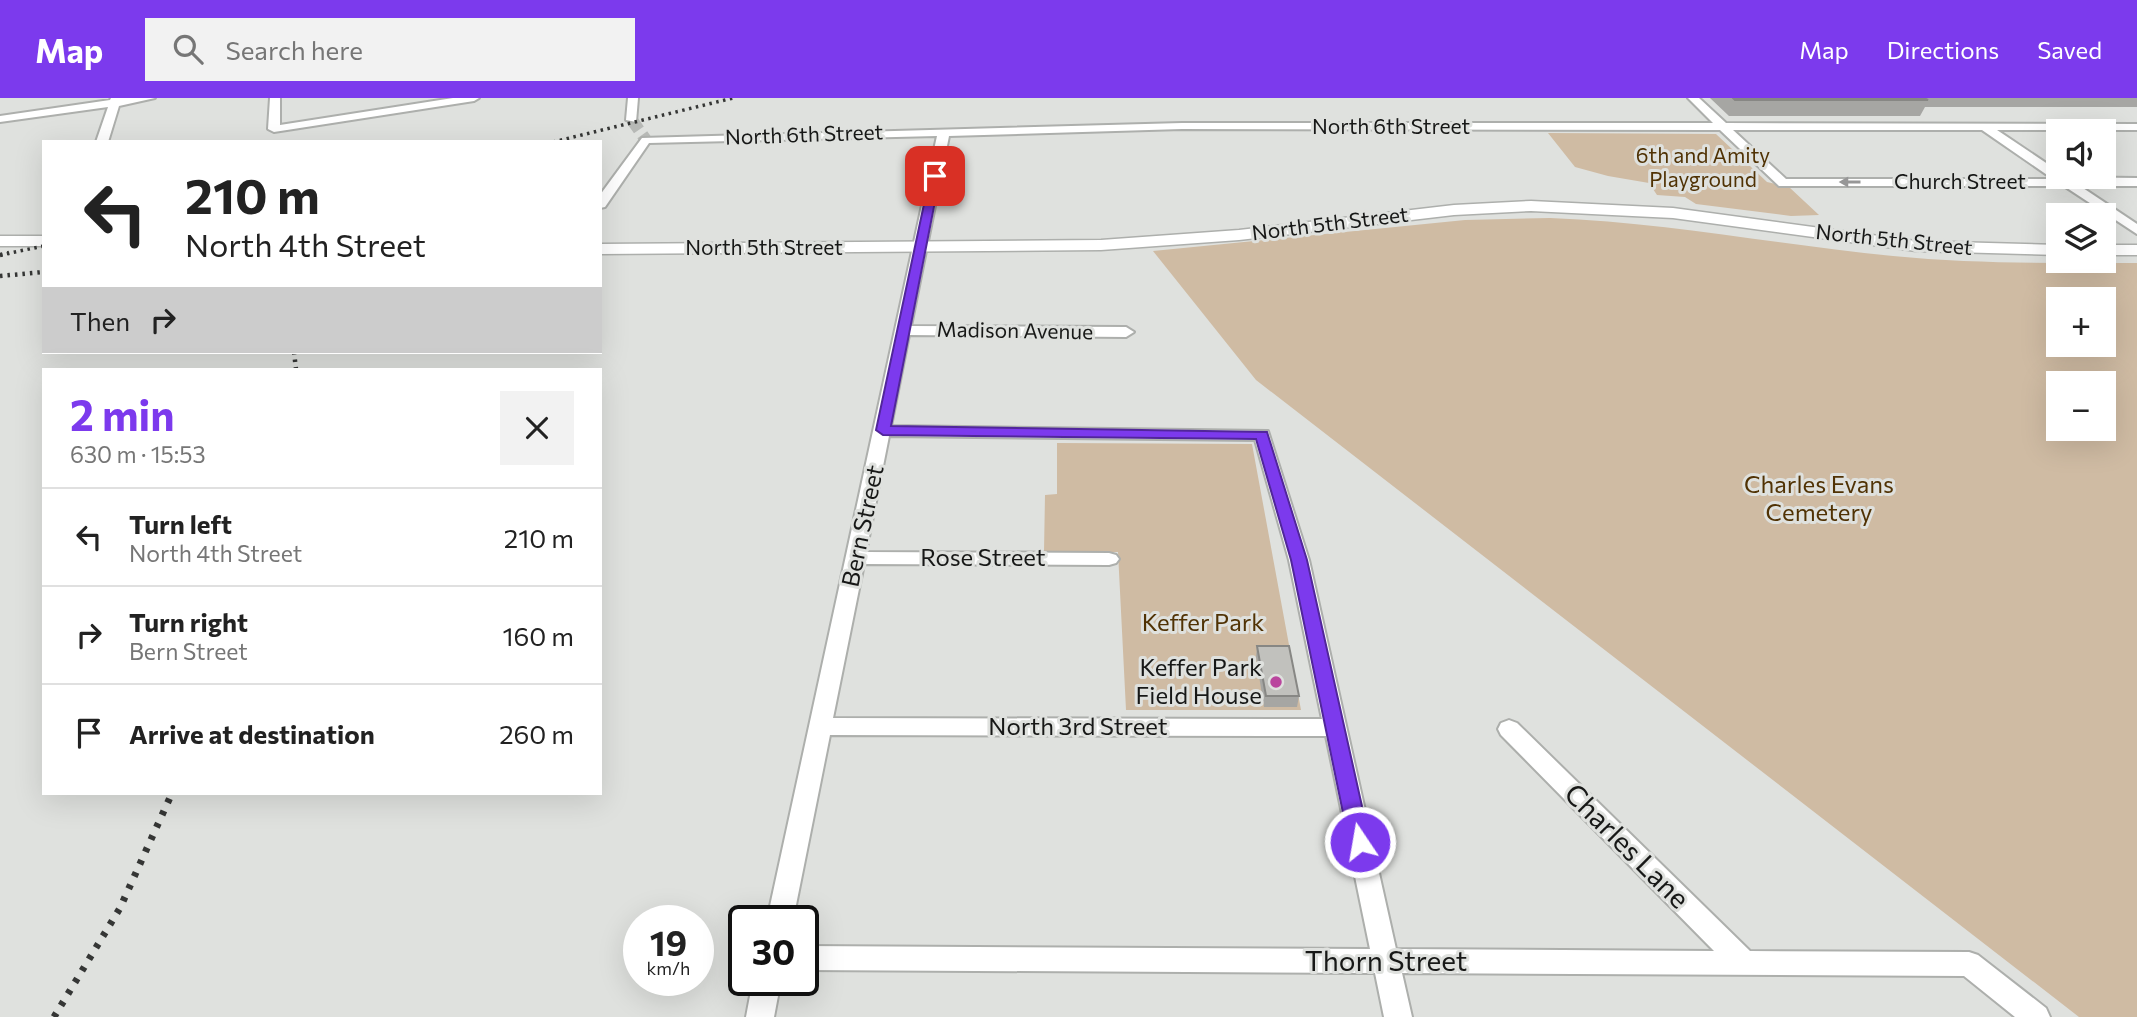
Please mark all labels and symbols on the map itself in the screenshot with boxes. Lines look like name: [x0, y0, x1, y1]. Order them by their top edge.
street label: North 6th Street: [1312, 113, 1470, 138]
street label: North 6th Street: [724, 118, 883, 149]
park label: 6th and Amity Playground: [1636, 142, 1770, 191]
pin: [905, 146, 965, 206]
street label: Church Street: [1894, 168, 2026, 193]
one-way arrow: [1839, 177, 1861, 188]
street label: North 5th Street: [1250, 201, 1410, 245]
street label: North 5th Street: [1815, 218, 1974, 259]
street label: North 5th Street: [685, 234, 843, 259]
street label: Madison Avenue: [937, 316, 1094, 343]
street label: Bern Street: [834, 462, 889, 589]
park label: Charles Evans Cemetery: [1744, 469, 1894, 526]
street label: Rose Street: [920, 542, 1046, 571]
park label: Keffer Park: [1142, 607, 1264, 636]
place label: Keffer Park Field House: [1136, 652, 1262, 709]
marker: Keffer Park Field House: [1268, 674, 1284, 690]
street label: North 3rd Street: [988, 711, 1168, 740]
street label: Charles Lane: [1558, 776, 1697, 915]
position arrow: [1323, 805, 1397, 879]
speed limit sign: 30: [728, 905, 819, 996]
street label: Thorn Street: [1305, 943, 1467, 977]

